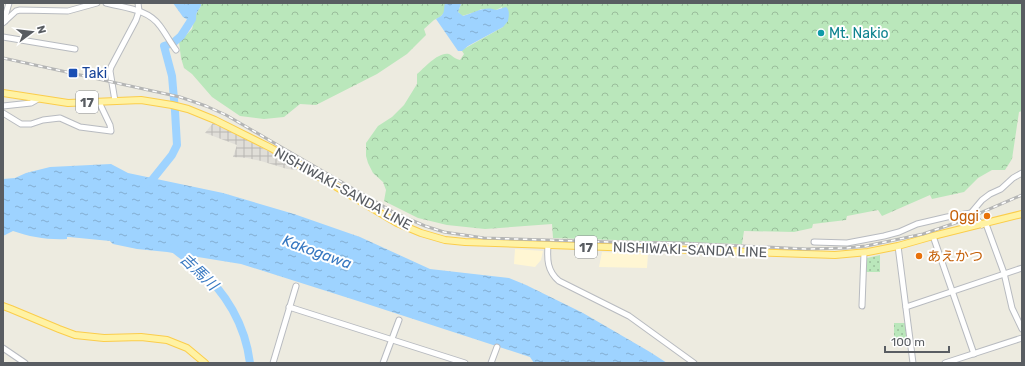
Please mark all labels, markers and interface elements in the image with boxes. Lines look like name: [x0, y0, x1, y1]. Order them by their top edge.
north arrow: [12, 12, 52, 52]
text: N: [34, 24, 49, 35]
place label: Mt. Nakio: [829, 25, 889, 42]
marker: Mt. Nakio: [816, 28, 826, 38]
place label: Taki: [82, 65, 107, 82]
marker: Taki: [67, 67, 79, 79]
road number: 17: [76, 91, 98, 113]
street label: NISHIWAKI-SANDA LINE: [271, 144, 415, 234]
place label: Oggi: [949, 208, 979, 225]
marker: Oggi: [982, 211, 992, 221]
water label: Kakogawa: [280, 231, 354, 273]
road number: 17: [575, 236, 597, 258]
street label: NISHIWAKI-SANDA LINE: [613, 239, 767, 261]
place label: あえかつ: [927, 248, 983, 265]
water label: 吉馬川: [177, 250, 223, 295]
marker: あえかつ: [914, 251, 924, 261]
scale bar: [885, 328, 949, 354]
text: 100 m: [891, 335, 925, 349]

